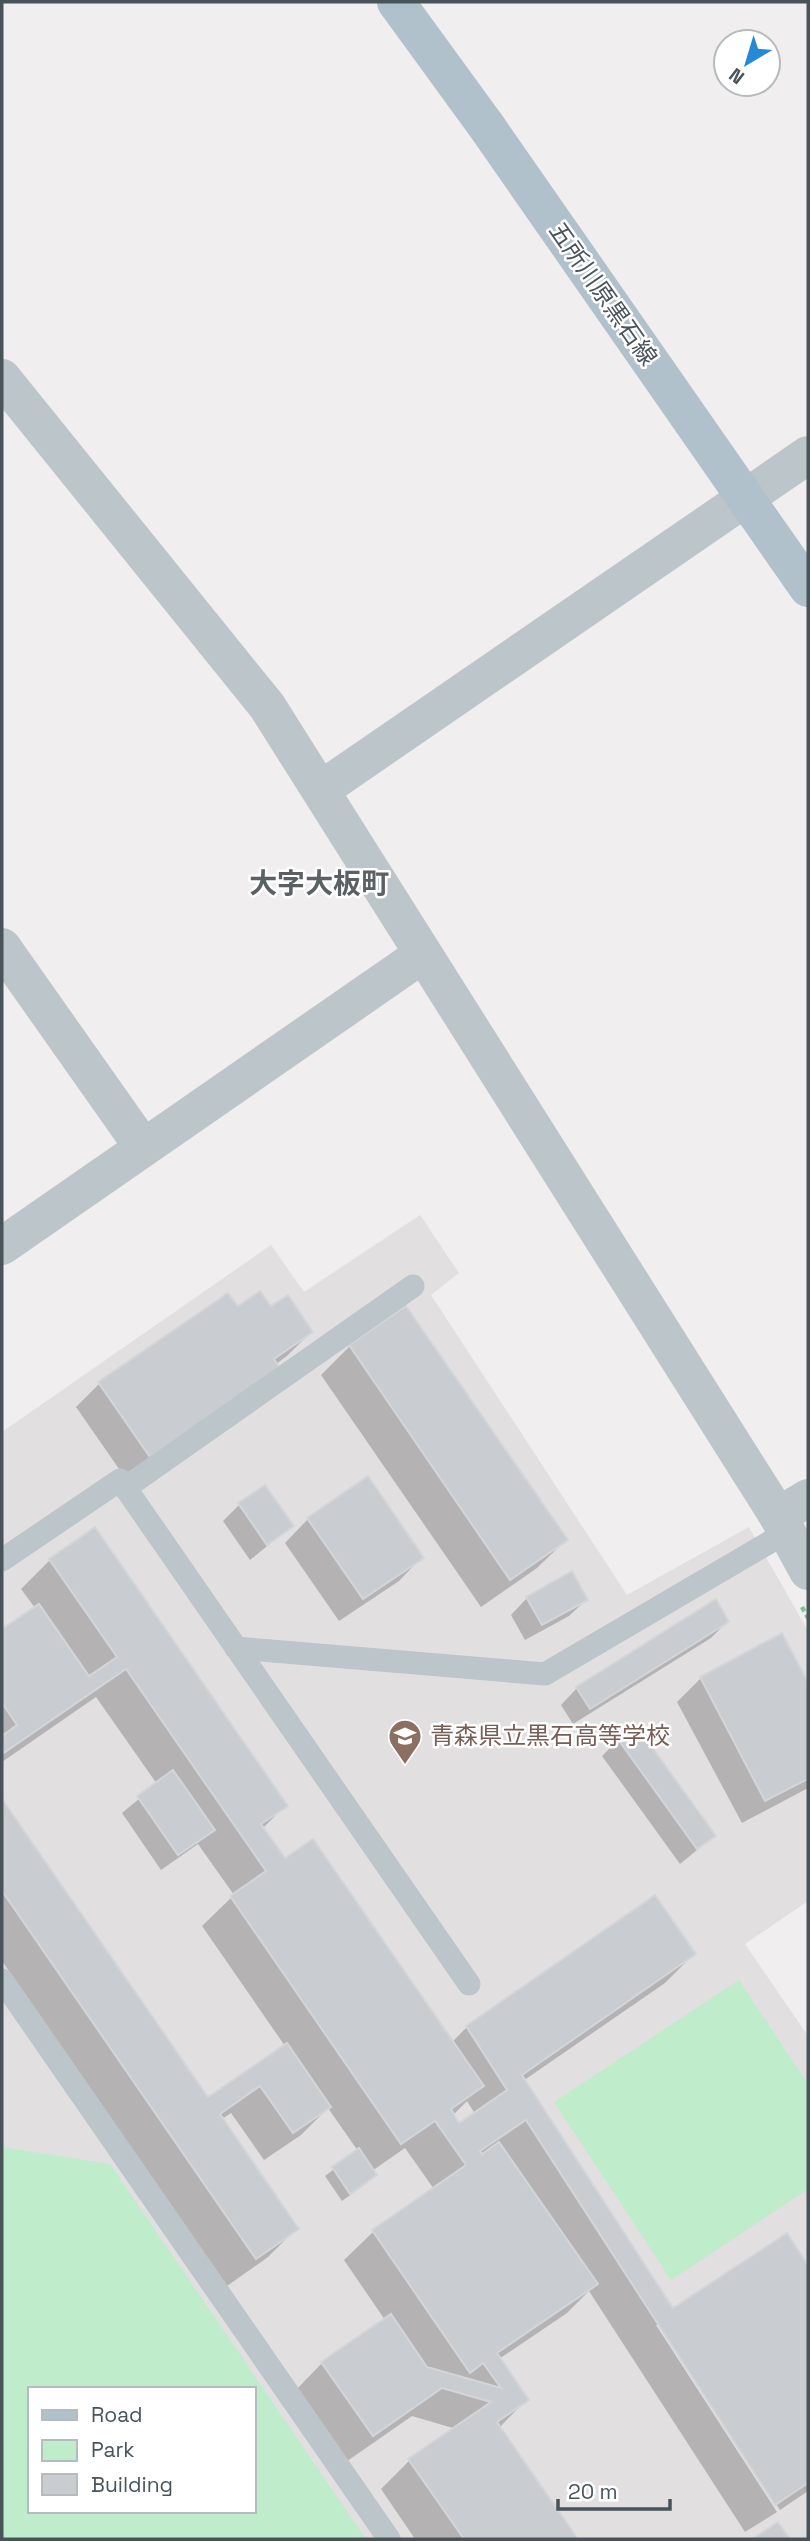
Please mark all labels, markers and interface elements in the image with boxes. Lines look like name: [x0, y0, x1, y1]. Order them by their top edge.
north arrow: [712, 28, 782, 98]
text: N: [724, 62, 750, 90]
street label: 五所川原黒石線: [543, 216, 664, 371]
district label: 大字大板町: [249, 865, 389, 901]
school or university icon: 青森県立黒石高等学校: [386, 1717, 424, 1766]
place label: 青森県立黒石高等学校: [430, 1720, 670, 1751]
legend: [28, 2387, 256, 2513]
text: Road: [91, 2401, 143, 2428]
text: Park: [91, 2436, 135, 2463]
scale bar: [558, 2468, 670, 2512]
text: Building: [91, 2471, 173, 2498]
text: 20 m: [568, 2478, 618, 2505]

